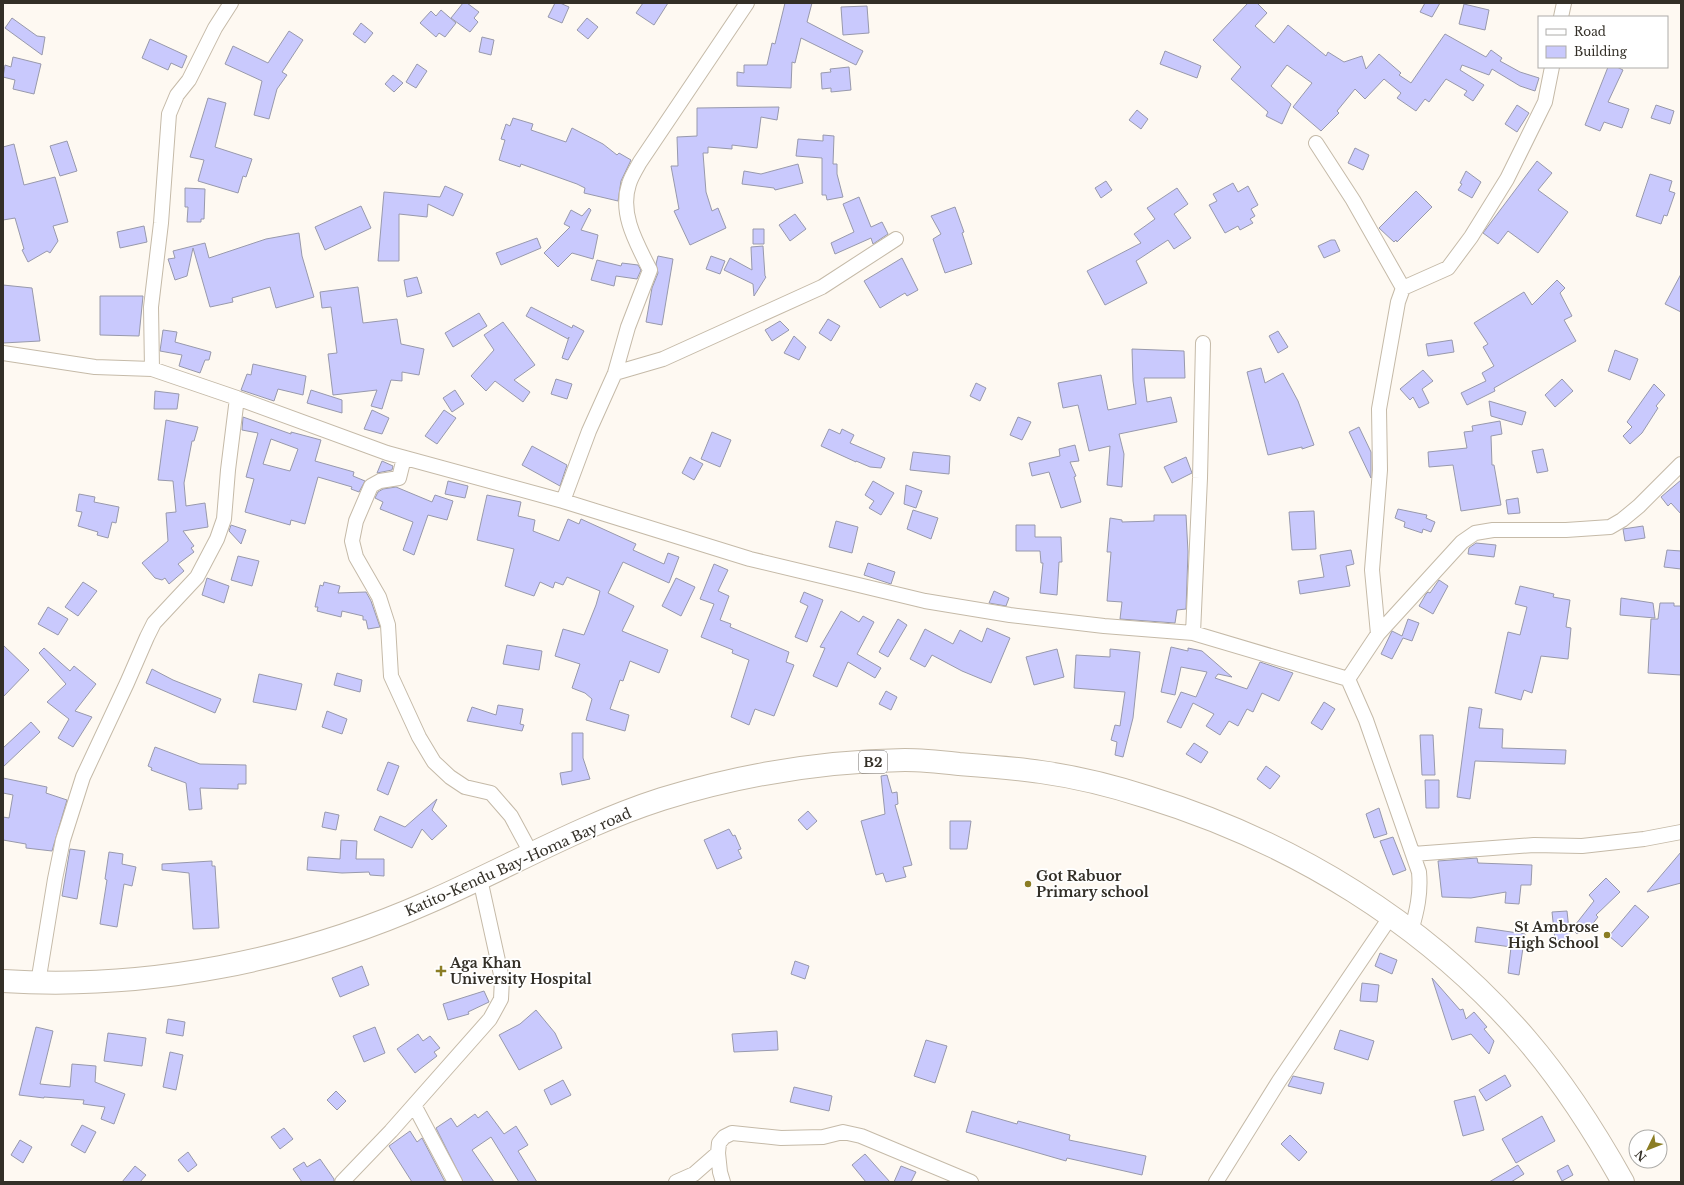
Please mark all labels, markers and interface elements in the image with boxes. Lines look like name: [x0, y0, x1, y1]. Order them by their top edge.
legend: [1538, 16, 1668, 68]
text: Road: [1574, 24, 1606, 39]
text: Building: [1574, 44, 1628, 59]
road number: B2: [859, 751, 887, 773]
street label: Katito-Kendu Bay-Homa Bay road: [402, 804, 634, 920]
place label: Got Rabuor Primary school: [1036, 867, 1149, 901]
marker: Got Rabuor Primary school: [1023, 879, 1033, 889]
place label: St Ambrose High School: [1508, 918, 1599, 952]
marker: St Ambrose High School: [1602, 930, 1612, 940]
place label: Aga Khan University Hospital: [449, 954, 592, 988]
marker: Aga Khan University Hospital: [435, 965, 447, 977]
north arrow: [1628, 1129, 1668, 1169]
text: N: [1632, 1147, 1649, 1164]

